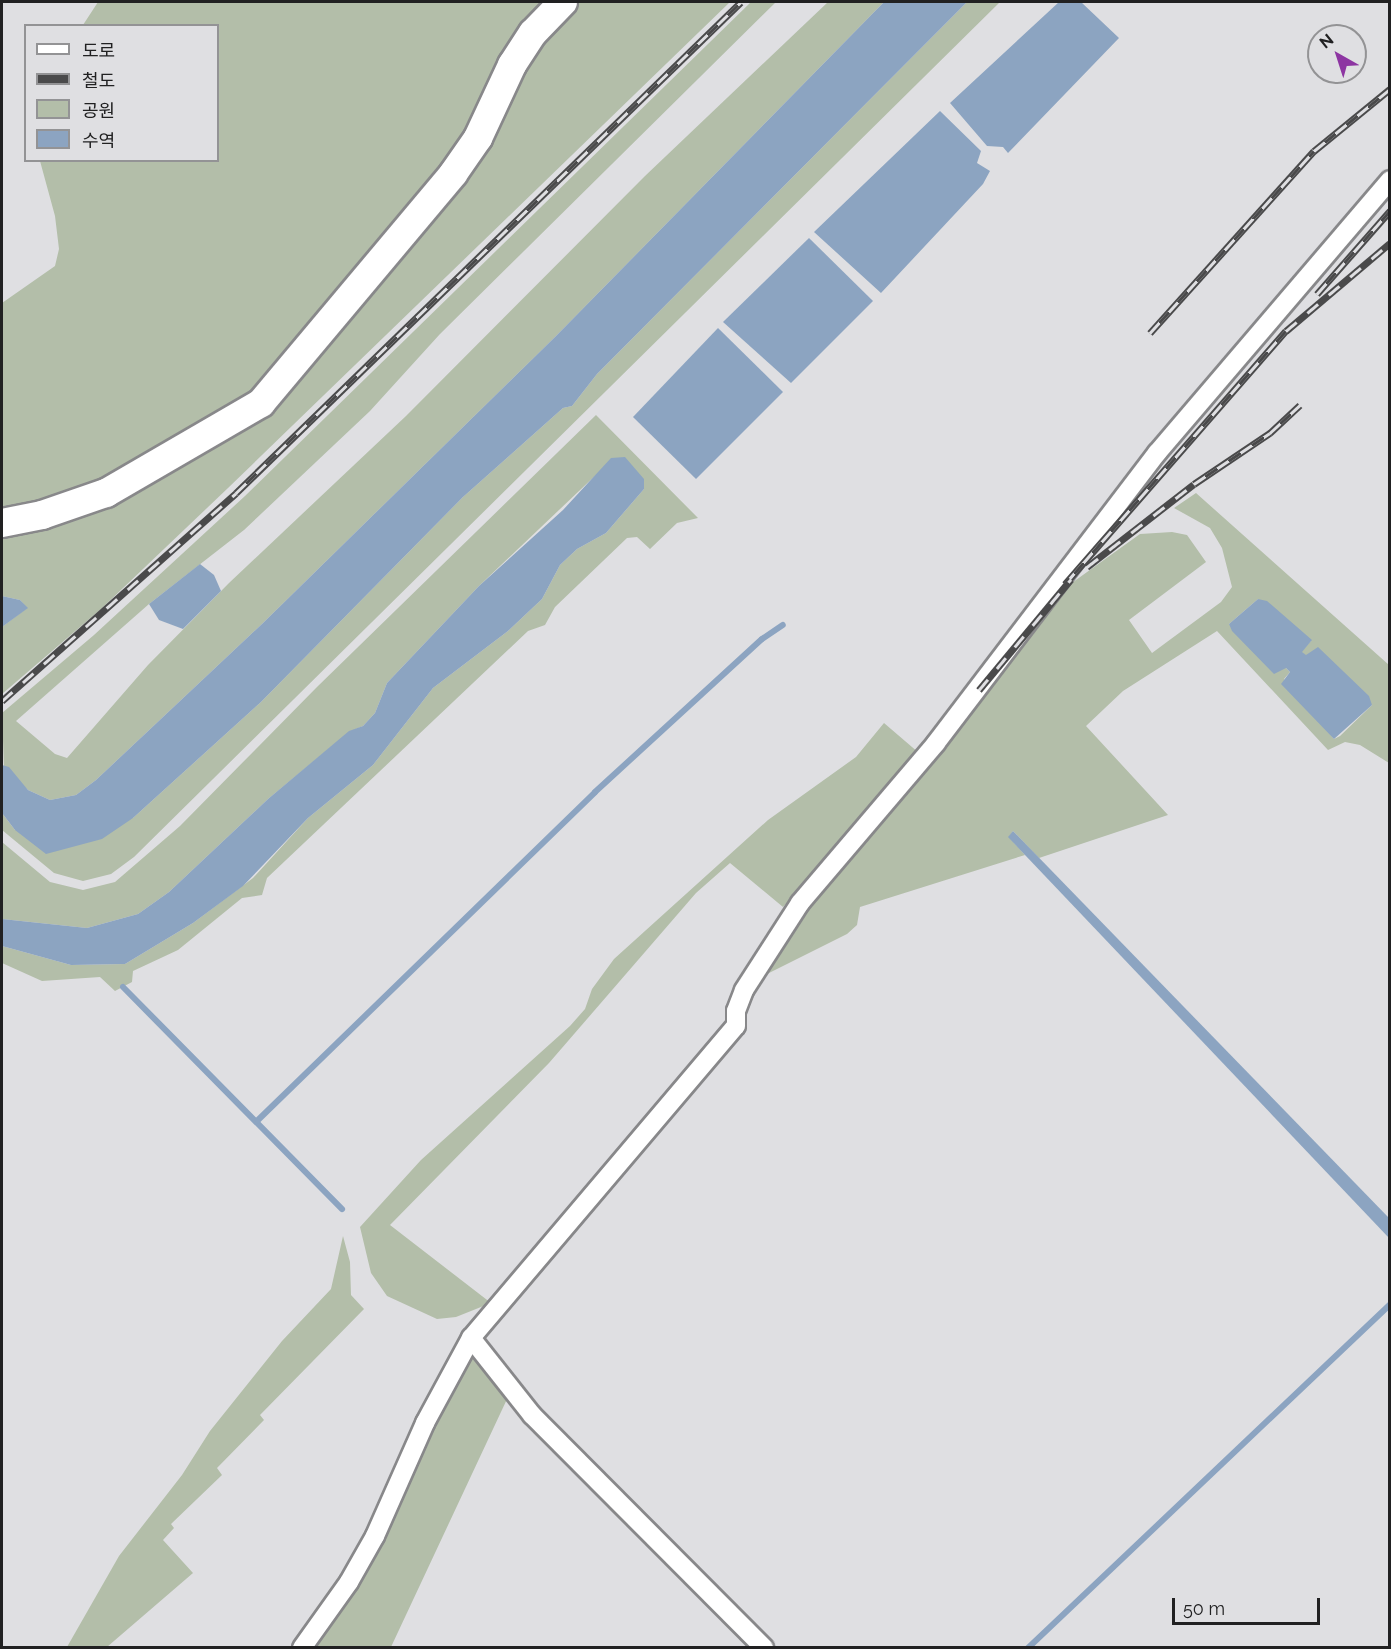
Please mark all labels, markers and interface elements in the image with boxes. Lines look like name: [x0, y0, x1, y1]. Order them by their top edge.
legend: [24, 24, 219, 162]
north arrow: [1307, 24, 1367, 84]
text: N: [1316, 30, 1337, 52]
text: 도로: [82, 40, 115, 61]
text: 철도: [82, 70, 115, 91]
text: 공원: [82, 100, 115, 121]
text: 수역: [82, 130, 115, 151]
scale bar: [1175, 1586, 1324, 1624]
text: 50 m: [1183, 1598, 1225, 1619]

